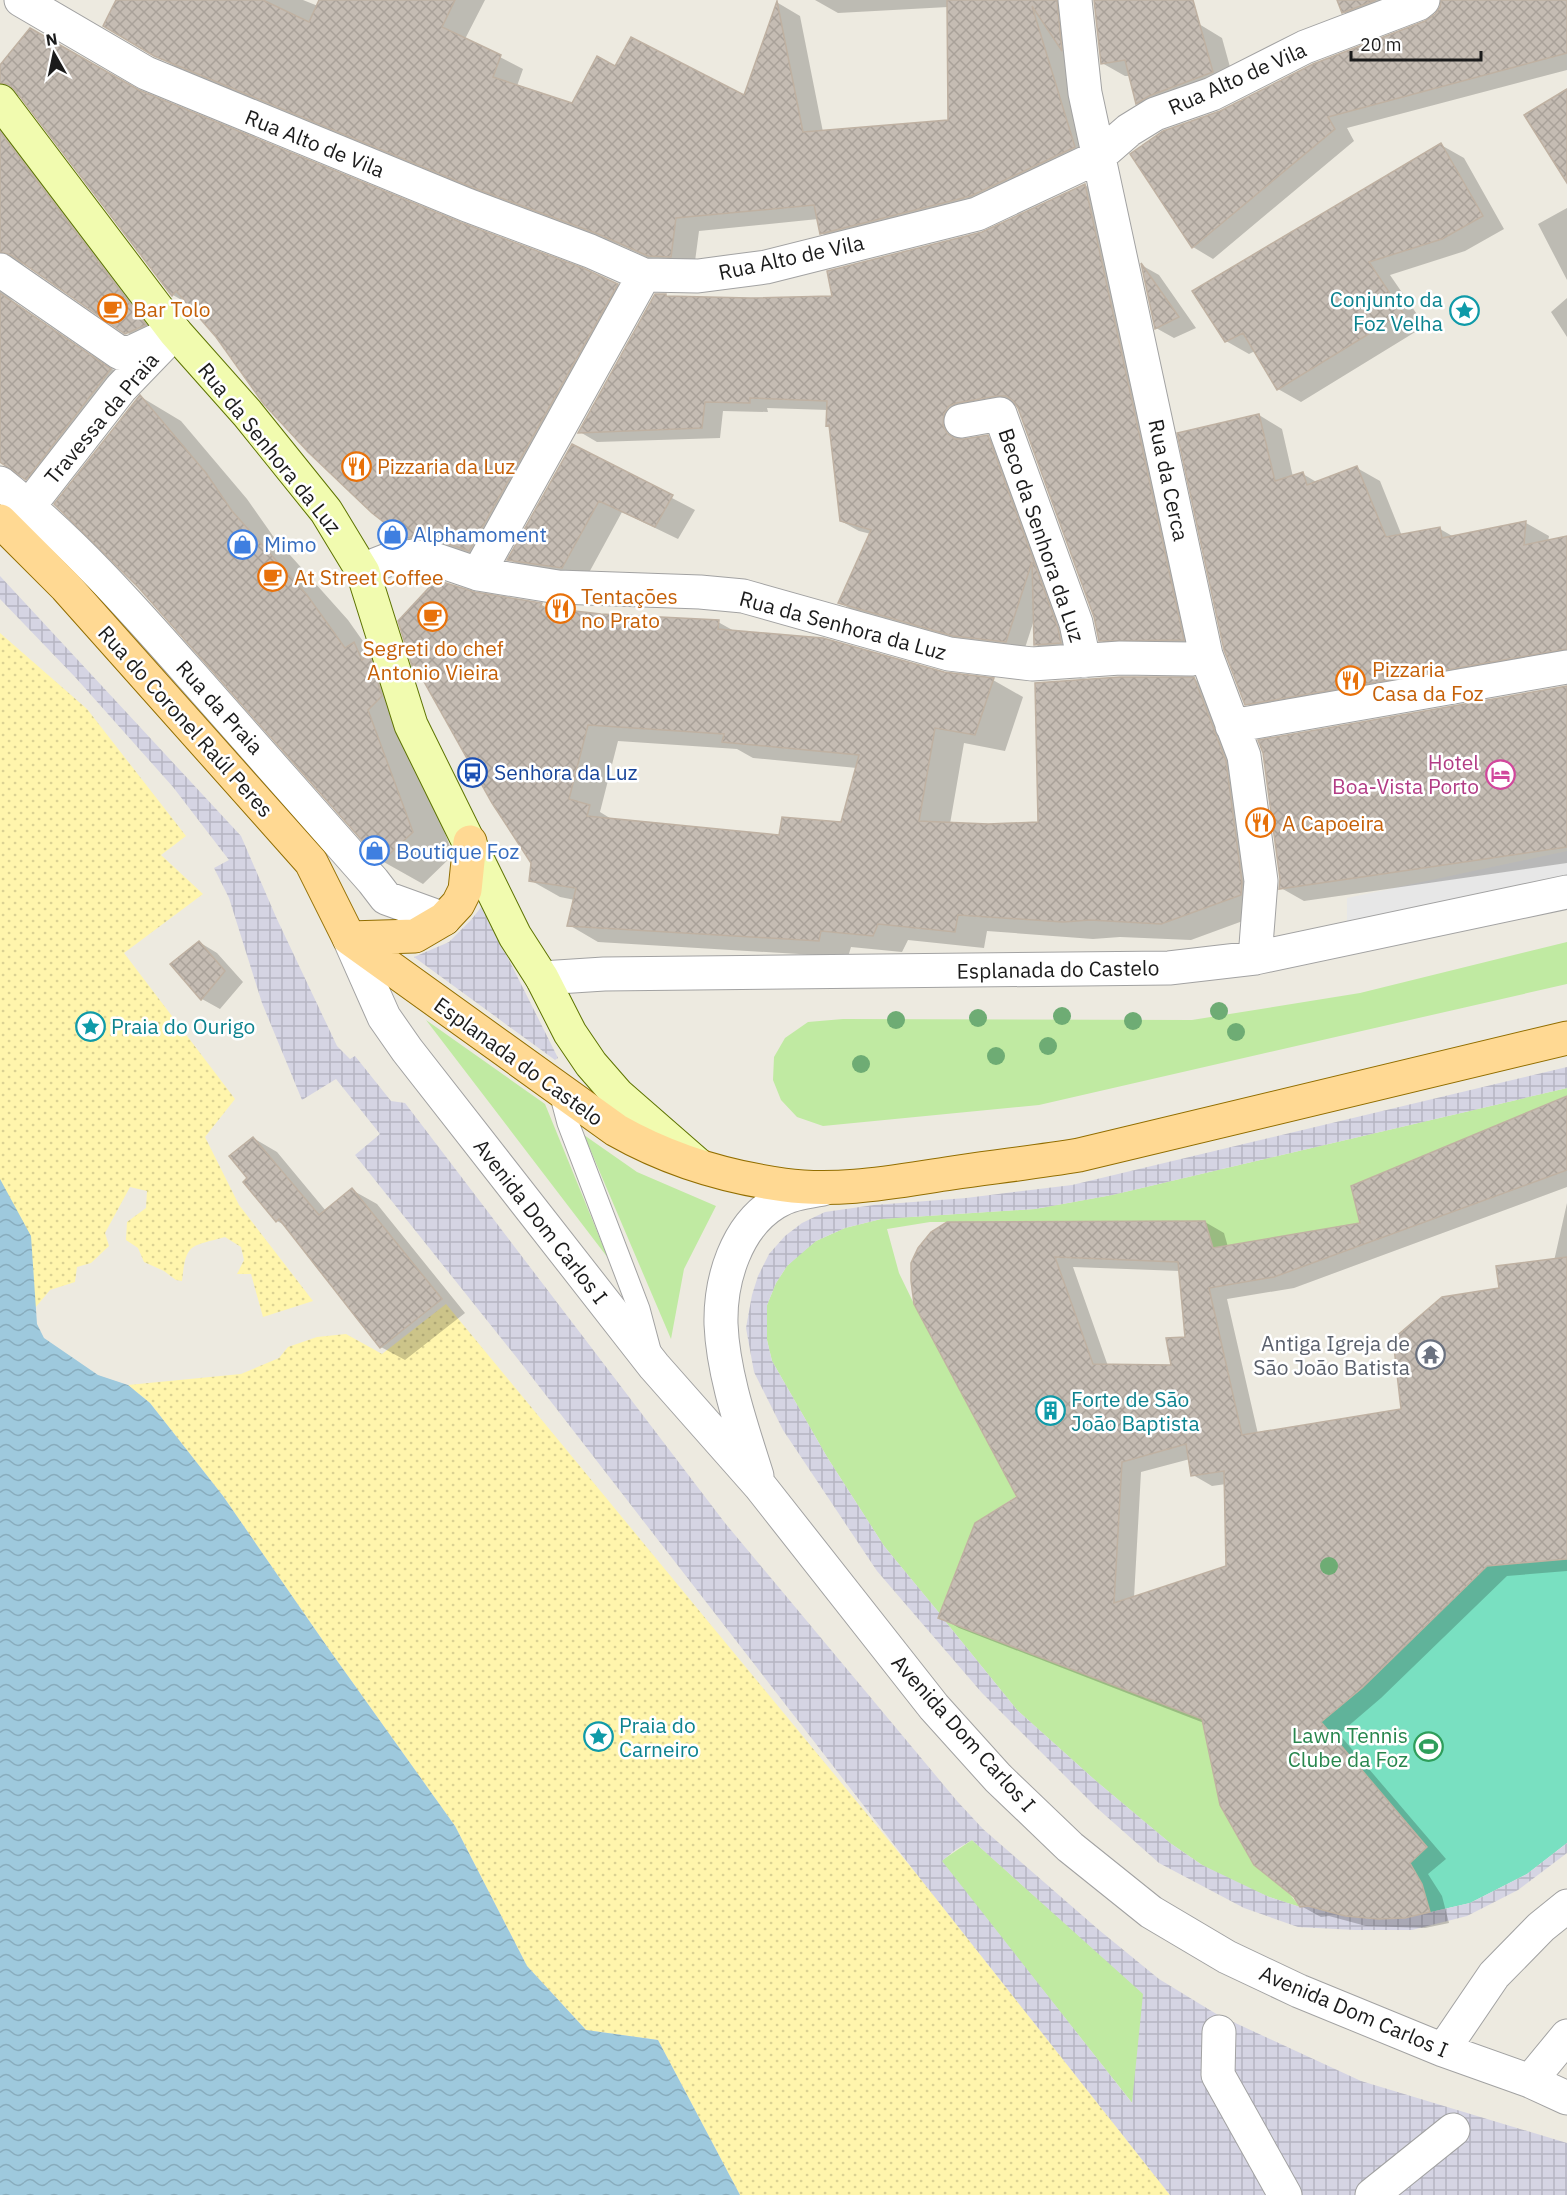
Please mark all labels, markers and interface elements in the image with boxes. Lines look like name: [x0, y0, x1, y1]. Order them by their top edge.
north arrow: [24, 24, 84, 84]
scale bar: [1351, 24, 1482, 62]
text: N: [44, 28, 59, 50]
text: 20 m: [1360, 33, 1402, 56]
street label: Rua Alto de Vila: [1164, 35, 1310, 121]
street label: Rua Alto de Vila: [241, 102, 389, 184]
street label: Rua Alto de Vila: [716, 228, 866, 286]
place label: Conjunto da Foz Velha: [1330, 285, 1443, 337]
cafe icon: Bar Tolo: [96, 293, 128, 325]
place label: Bar Tolo: [133, 295, 210, 323]
place icon: Conjunto da Foz Velha: [1448, 295, 1480, 327]
street label: Travessa da Praia: [38, 346, 164, 490]
street label: Rua da Senhora da Luz: [192, 356, 348, 540]
street label: Rua da Cerca: [1142, 417, 1196, 543]
street label: Beco da Senhora da Luz: [992, 424, 1092, 646]
restaurant icon: Pizzaria da Luz: [340, 450, 372, 482]
place label: Pizzaria da Luz: [377, 452, 515, 480]
shop icon: Alphamoment: [376, 518, 408, 550]
place label: Alphamoment: [413, 520, 547, 548]
shop icon: Mimo: [227, 528, 259, 560]
place label: Mimo: [264, 530, 316, 558]
cafe icon: At Street Coffee: [257, 561, 289, 593]
place label: At Street Coffee: [294, 563, 444, 591]
place label: Tentações no Prato: [581, 582, 678, 634]
street label: Rua da Senhora da Luz: [736, 584, 950, 666]
restaurant icon: Tentações no Prato: [544, 592, 576, 624]
cafe icon: Segreti do chef Antonio Vieira: [417, 601, 449, 633]
street label: Rua do Coronel Raúl Peres: [92, 619, 280, 823]
place label: Segreti do chef Antonio Vieira: [362, 634, 504, 686]
street label: Rua da Praia: [170, 654, 270, 760]
place label: Pizzaria Casa da Foz: [1372, 655, 1484, 707]
restaurant icon: Pizzaria Casa da Foz: [1335, 665, 1367, 697]
place label: Hotel Boa-Vista Porto: [1332, 748, 1479, 800]
bus stop icon: Senhora da Luz: [457, 756, 489, 788]
place label: Senhora da Luz: [494, 758, 638, 786]
hotel icon: Hotel Boa-Vista Porto: [1484, 758, 1516, 790]
restaurant icon: A Capoeira: [1245, 807, 1277, 839]
place label: A Capoeira: [1282, 809, 1384, 837]
shop icon: Boutique Foz: [359, 835, 391, 867]
place label: Boutique Foz: [396, 837, 519, 865]
street label: Esplanada do Castelo: [956, 953, 1160, 985]
street label: Esplanada do Castelo: [429, 990, 609, 1132]
place icon: Praia do Ourigo: [74, 1010, 106, 1042]
place label: Praia do Ourigo: [111, 1012, 255, 1040]
street label: Avenida Dom Carlos I: [468, 1133, 614, 1309]
place label: Antiga Igreja de São João Batista: [1253, 1329, 1410, 1381]
temple icon: Antiga Igreja de São João Batista: [1415, 1339, 1447, 1371]
place label: Forte de São João Baptista: [1071, 1385, 1200, 1437]
building icon: Forte de São João Baptista: [1034, 1395, 1066, 1427]
street label: Avenida Dom Carlos I: [886, 1648, 1042, 1818]
place label: Praia do Carneiro: [619, 1711, 699, 1763]
place icon: Praia do Carneiro: [582, 1721, 614, 1753]
place label: Lawn Tennis Clube da Foz: [1288, 1721, 1408, 1773]
sports icon: Lawn Tennis Clube da Foz: [1413, 1731, 1445, 1763]
street label: Avenida Dom Carlos I: [1255, 1959, 1453, 2063]

